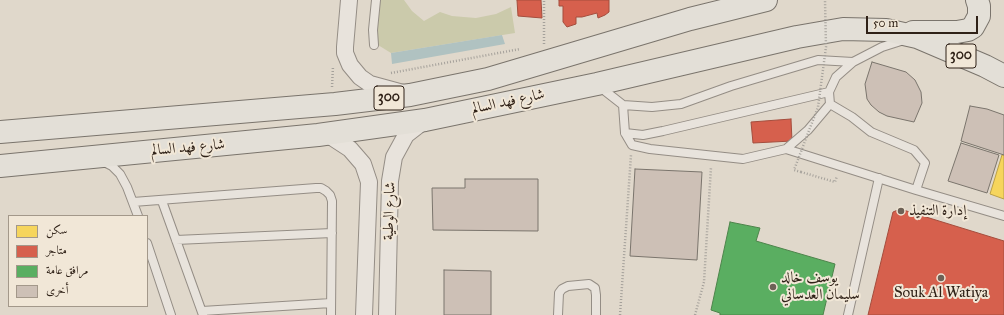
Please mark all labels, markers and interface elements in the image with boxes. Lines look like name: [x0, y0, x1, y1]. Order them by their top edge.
scale bar: [868, 8, 980, 34]
text: 50 m: [873, 16, 898, 30]
road number: 300: [946, 44, 976, 68]
street label: شارع فهد السالم: [470, 85, 546, 119]
road number: 300: [374, 86, 404, 110]
street label: شارع فهد السالم: [150, 136, 226, 160]
street label: شارع الوطية: [380, 182, 400, 240]
place label: إدارة التنفيذ: [909, 202, 967, 220]
marker: إدارة التنفيذ: [896, 206, 906, 216]
legend: [8, 215, 148, 307]
text: سكن: [46, 223, 67, 237]
text: متاجر: [46, 243, 67, 257]
text: مرافق عامة: [46, 263, 88, 277]
place label: يوسف خالد سليمان العدساني: [781, 269, 860, 304]
marker: Souk Al Watiya: [936, 273, 946, 283]
marker: يوسف خالد سليمان العدساني: [768, 282, 778, 292]
text: أخرى: [46, 283, 69, 297]
place label: Souk Al Watiya: [894, 284, 988, 302]

